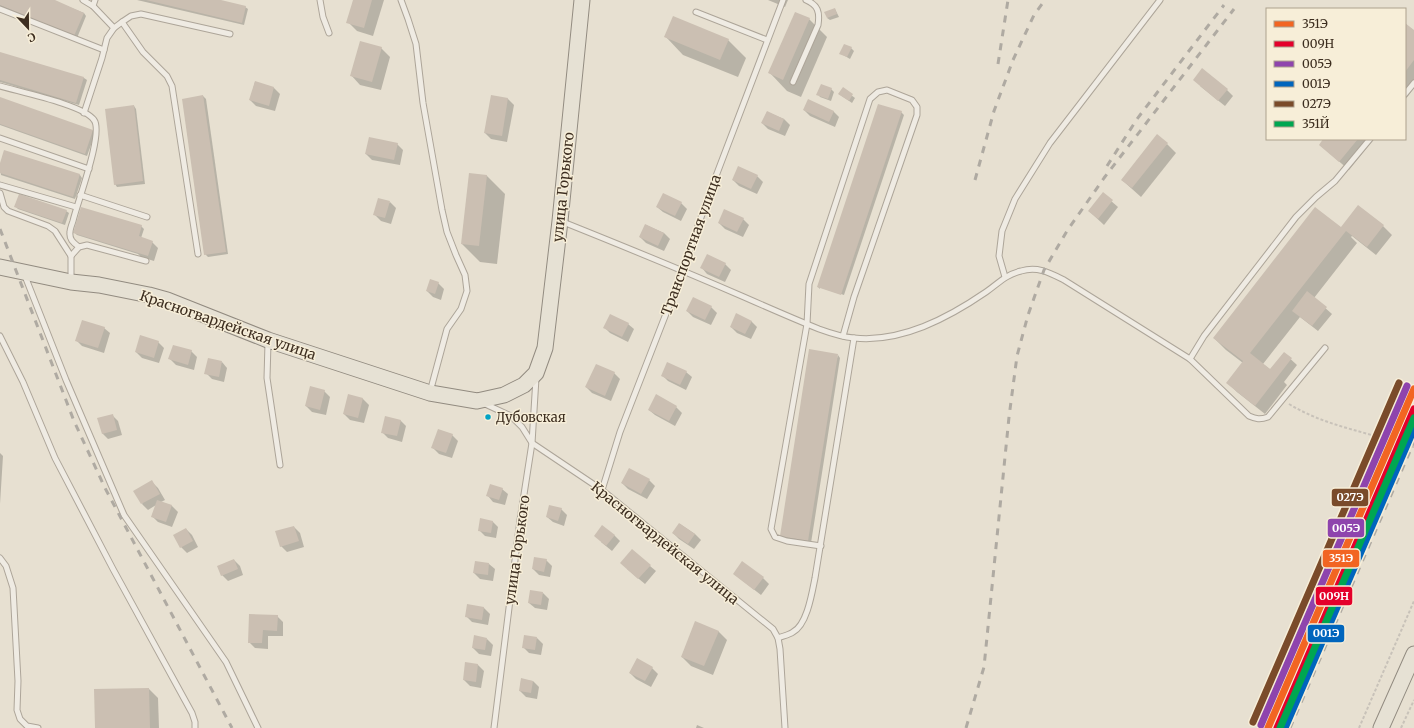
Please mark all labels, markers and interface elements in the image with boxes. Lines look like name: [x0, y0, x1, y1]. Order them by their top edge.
north arrow: [8, 8, 48, 48]
legend: [1266, 8, 1406, 140]
text: 351Э: [1302, 16, 1328, 31]
text: С: [26, 29, 38, 45]
text: 009Н: [1302, 36, 1335, 51]
text: 005Э: [1302, 56, 1332, 71]
text: 001Э: [1302, 76, 1331, 91]
text: 027Э: [1302, 96, 1331, 111]
text: 351Й: [1302, 116, 1330, 131]
street label: улица Горького: [548, 131, 578, 243]
street label: Транспортная улица: [657, 172, 725, 318]
street label: Красногвардейская улица: [138, 286, 319, 364]
place label: Дубовская: [496, 409, 566, 426]
marker: Дубовская: [483, 412, 493, 422]
street label: Красногвардейская улица: [587, 478, 743, 609]
line badge: 027Э: [1331, 488, 1369, 507]
text: 027Э: [1336, 490, 1364, 504]
street label: улица Горького: [500, 494, 534, 606]
line badge: 005Э: [1327, 518, 1365, 538]
text: 005Э: [1332, 521, 1361, 535]
line badge: 351Э: [1322, 549, 1360, 568]
text: 351Э: [1329, 551, 1354, 565]
line badge: 009Н: [1315, 586, 1353, 606]
text: 009Н: [1319, 589, 1349, 603]
line badge: 001Э: [1307, 624, 1345, 643]
text: 001Э: [1313, 626, 1340, 640]

